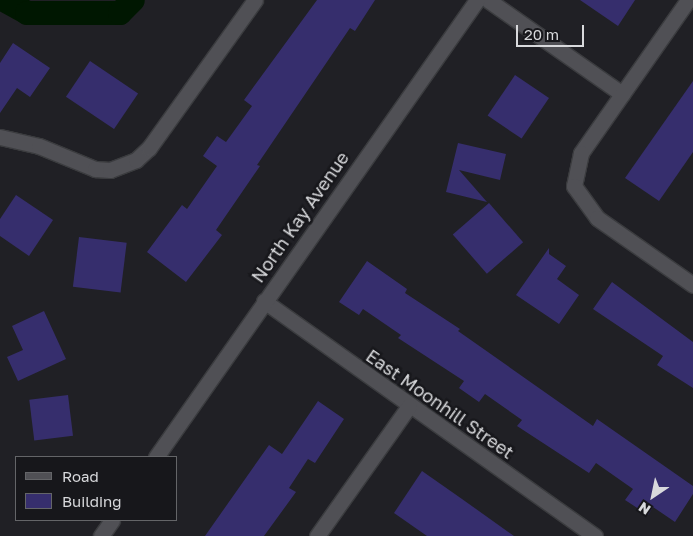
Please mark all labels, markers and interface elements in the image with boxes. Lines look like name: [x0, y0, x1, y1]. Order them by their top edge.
scale bar: [518, 15, 586, 47]
text: 20 m: [524, 25, 559, 43]
street label: North Kay Avenue: [247, 147, 353, 287]
street label: East Moonhill Street: [362, 345, 518, 463]
legend: [15, 456, 178, 521]
text: Road: [62, 467, 99, 485]
north arrow: [628, 471, 678, 521]
text: Building: [62, 492, 122, 510]
text: N: [635, 499, 654, 519]

